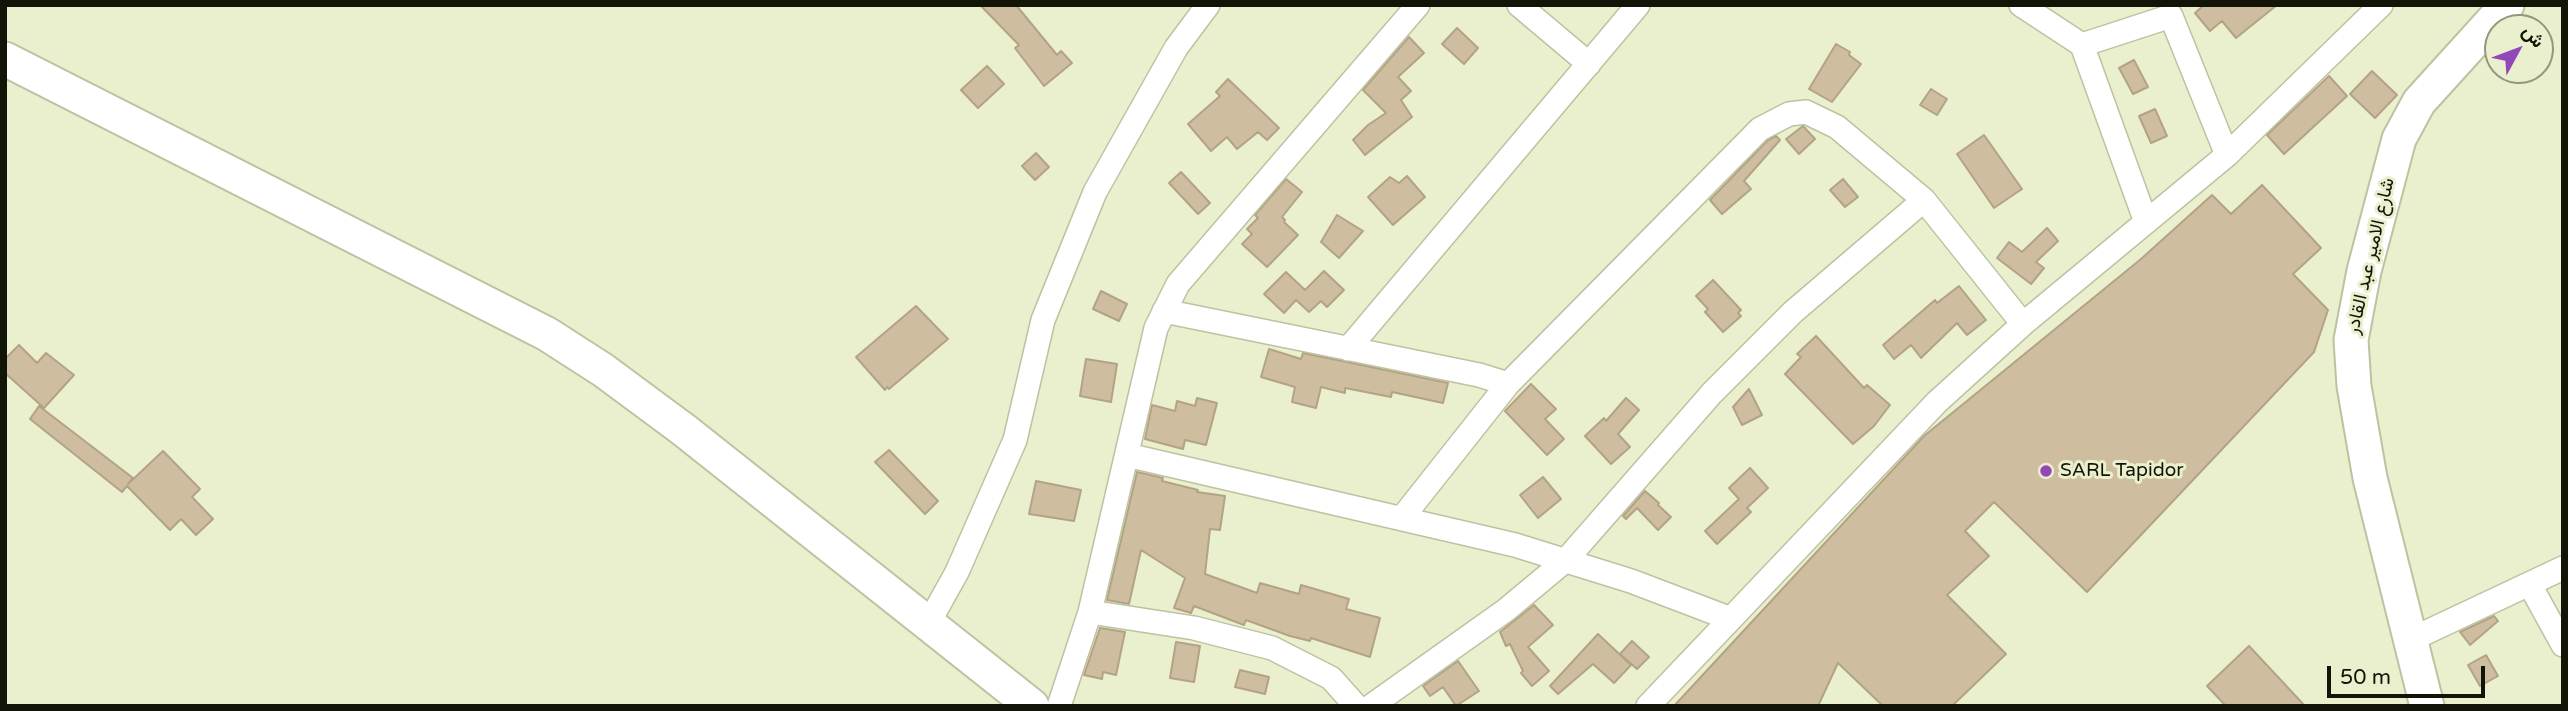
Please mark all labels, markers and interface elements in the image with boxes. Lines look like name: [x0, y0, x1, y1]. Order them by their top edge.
north arrow: [2484, 14, 2554, 84]
text: ش: [2518, 21, 2549, 52]
street label: شارع الامير عبد القادر: [2342, 176, 2400, 336]
place label: SARL Tapidor: [2060, 460, 2184, 482]
marker: SARL Tapidor: [2038, 463, 2054, 479]
scale bar: [2330, 652, 2488, 696]
text: 50 m: [2340, 665, 2391, 690]

